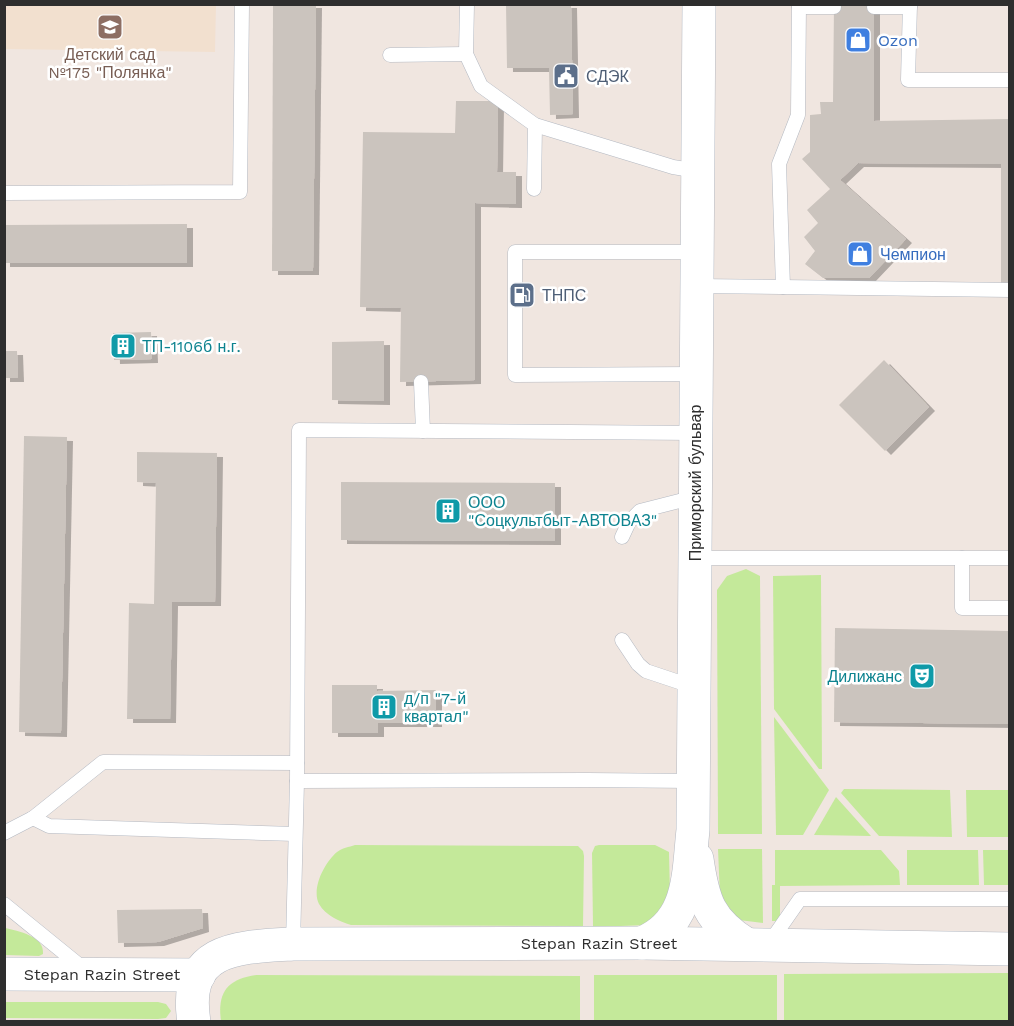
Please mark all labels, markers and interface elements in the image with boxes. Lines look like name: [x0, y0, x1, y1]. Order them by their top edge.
school or university icon: Детский сад №175 "Полянка": [95, 12, 125, 42]
shop icon: Ozon: [843, 25, 873, 55]
place label: Ozon: [878, 31, 918, 50]
place label: Детский сад №175 "Полянка": [48, 45, 172, 82]
public building icon: СДЭК: [551, 61, 581, 91]
place label: СДЭК: [586, 67, 630, 86]
shop icon: Чемпион: [845, 239, 875, 269]
place label: Чемпион: [880, 245, 946, 264]
fuel station icon: ТНПС: [507, 280, 537, 310]
place label: ТНПС: [542, 286, 586, 305]
building icon: ТП-1106б н.г.: [108, 331, 138, 361]
place label: ТП-1106б н.г.: [142, 337, 241, 356]
street label: Приморский бульвар: [686, 405, 705, 561]
place label: ООО "Соцкультбыт-АВТОВАЗ": [468, 493, 657, 530]
building icon: ООО "Соцкультбыт-АВТОВАЗ": [433, 496, 463, 526]
theatre icon: Дилижанс: [907, 661, 937, 691]
place label: Дилижанс: [828, 667, 902, 686]
place label: д/п "7-й квартал": [404, 689, 469, 726]
building icon: д/п "7-й квартал": [369, 692, 399, 722]
street label: Stepan Razin Street: [521, 934, 678, 953]
street label: Stepan Razin Street: [24, 965, 181, 984]

